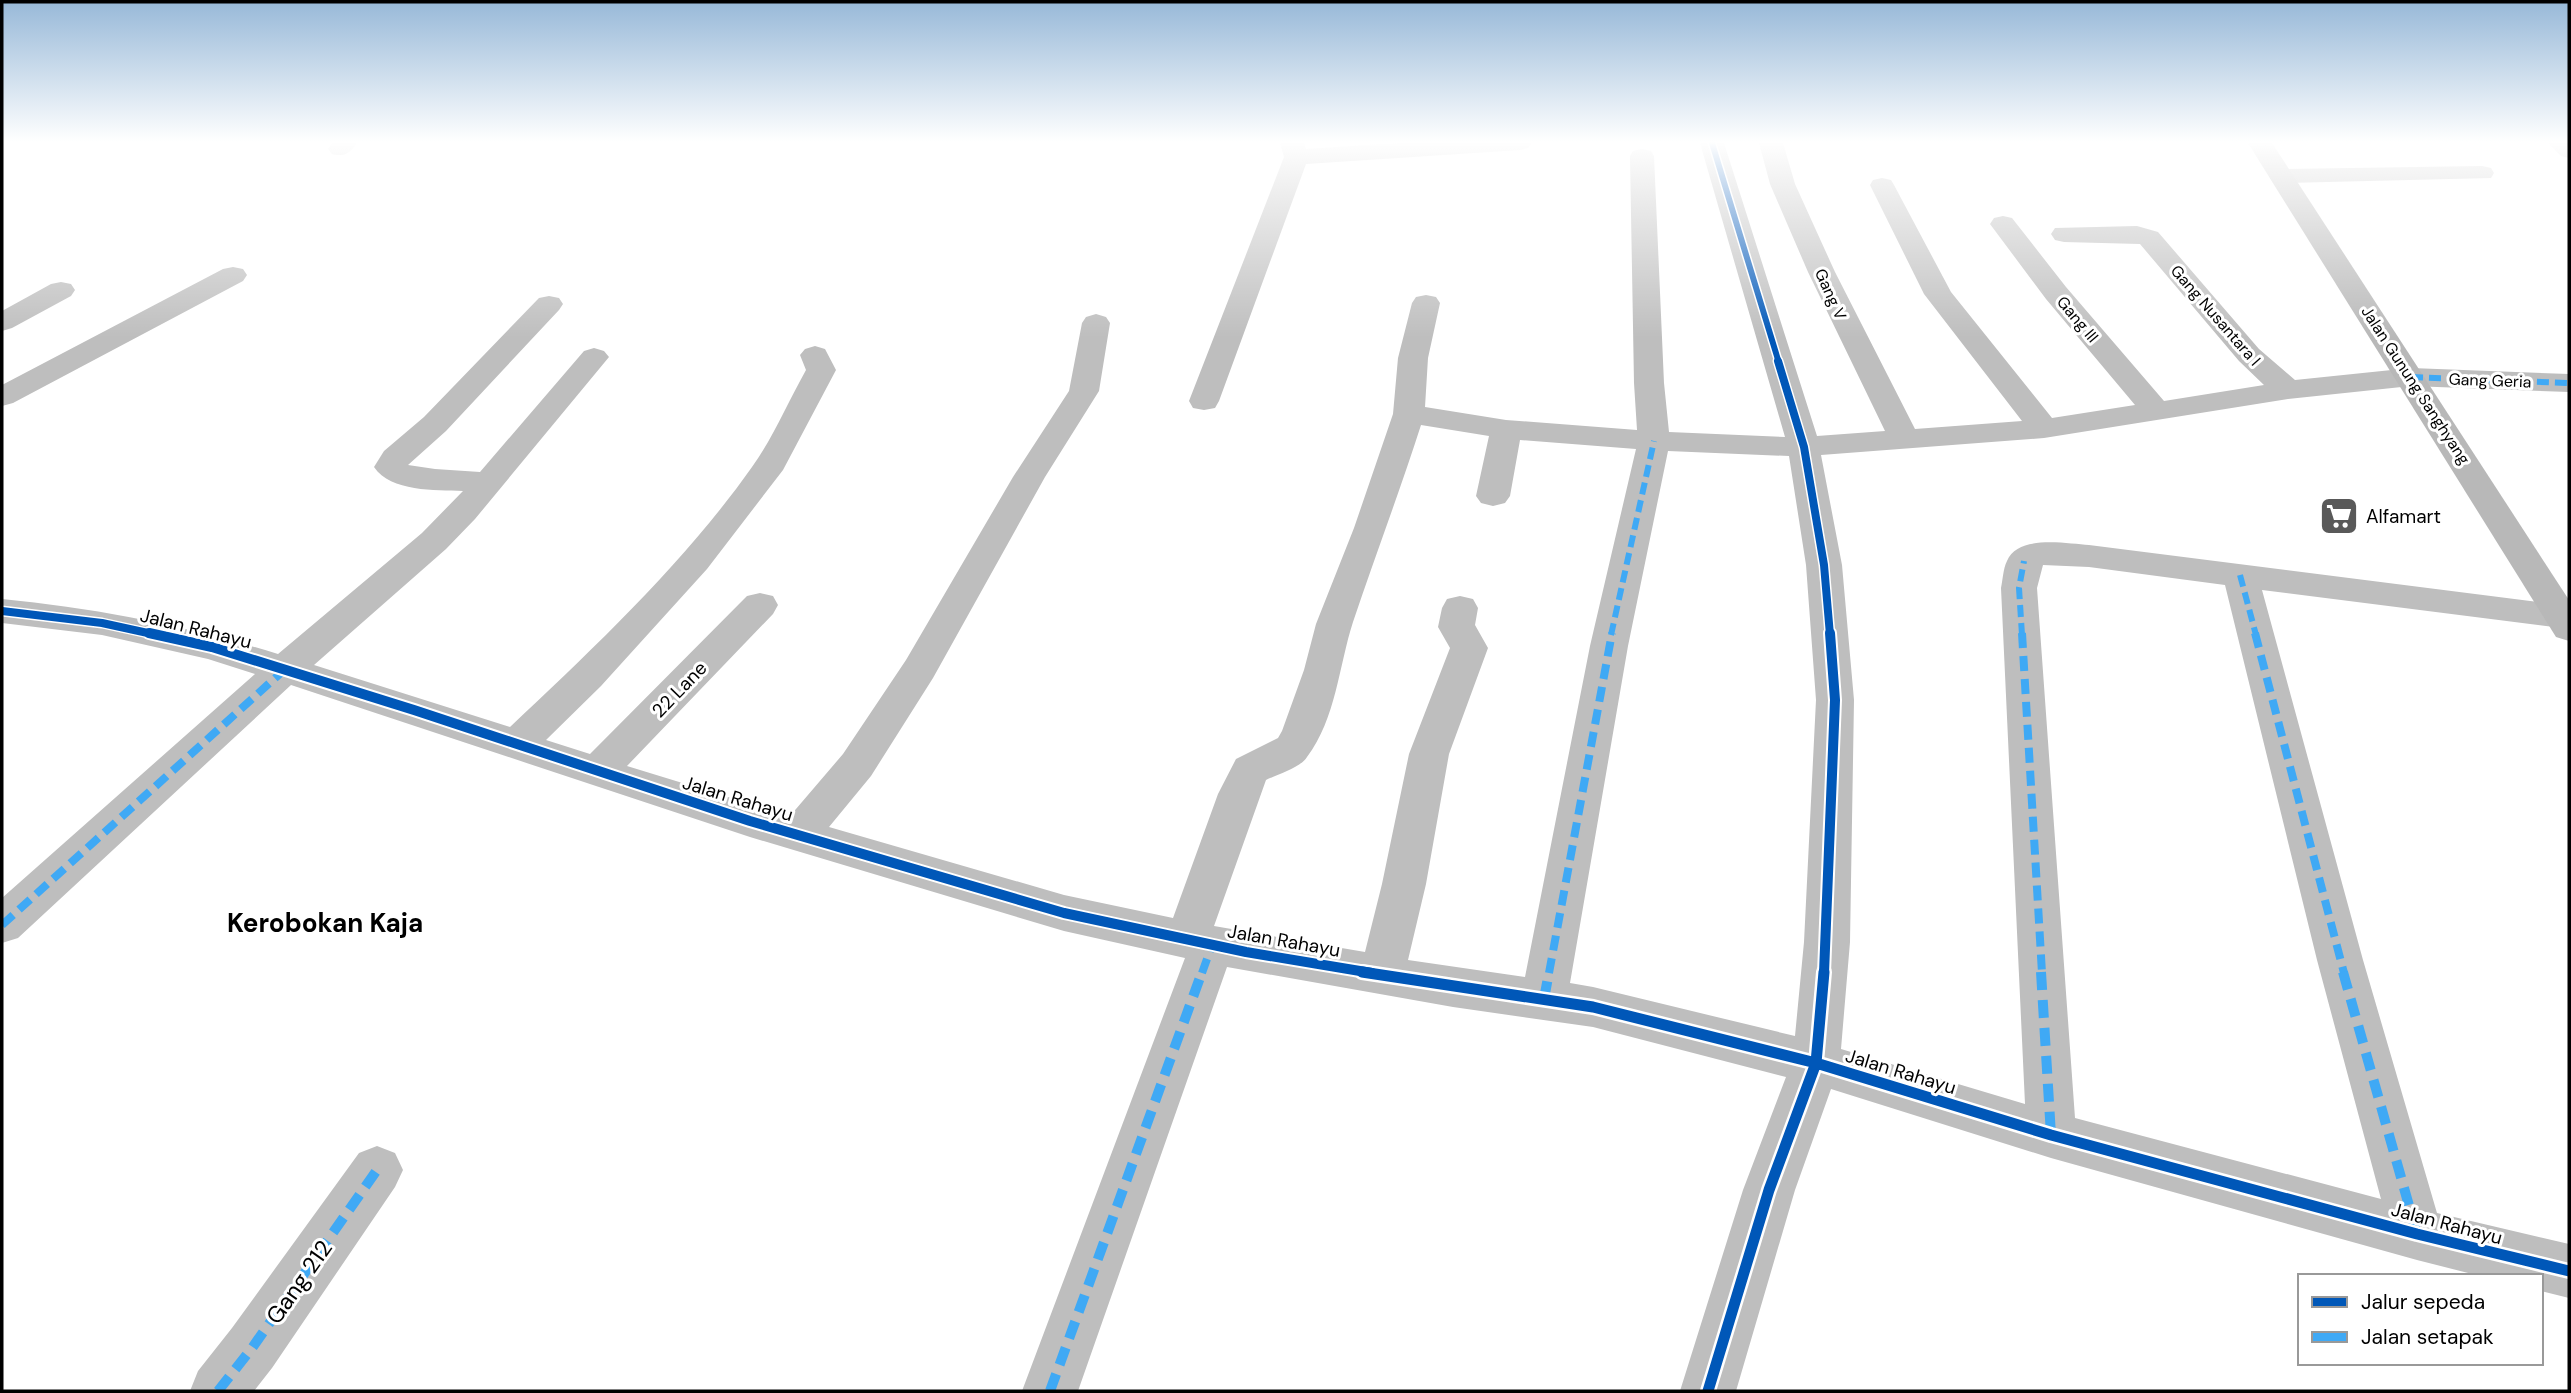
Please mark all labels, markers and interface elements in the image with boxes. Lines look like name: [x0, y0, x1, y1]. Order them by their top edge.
street label: Gang Nusantara I: [2166, 261, 2265, 370]
street label: Gang V: [1810, 265, 1851, 323]
street label: Gang III: [2052, 292, 2103, 347]
street label: Jalan Gunung Sanghyang: [2356, 302, 2475, 469]
street label: Gang Geria: [2448, 369, 2532, 392]
supermarket icon: Alfamart: [2318, 495, 2360, 537]
place label: Alfamart: [2366, 504, 2441, 529]
street label: Jalan Rahayu: [137, 603, 254, 654]
street label: 22 Lane: [646, 656, 712, 723]
street label: Jalan Rahayu: [680, 770, 796, 827]
district label: Kerobokan Kaja: [227, 906, 423, 940]
street label: Jalan Rahayu: [1226, 918, 1342, 963]
street label: Jalan Rahayu: [1843, 1043, 1959, 1100]
street label: Jalan Rahayu: [2388, 1197, 2505, 1250]
street label: Gang 212: [259, 1234, 339, 1330]
legend: [2298, 1274, 2543, 1365]
text: Jalur sepeda: [2361, 1288, 2485, 1316]
text: Jalan setapak: [2361, 1323, 2494, 1351]

